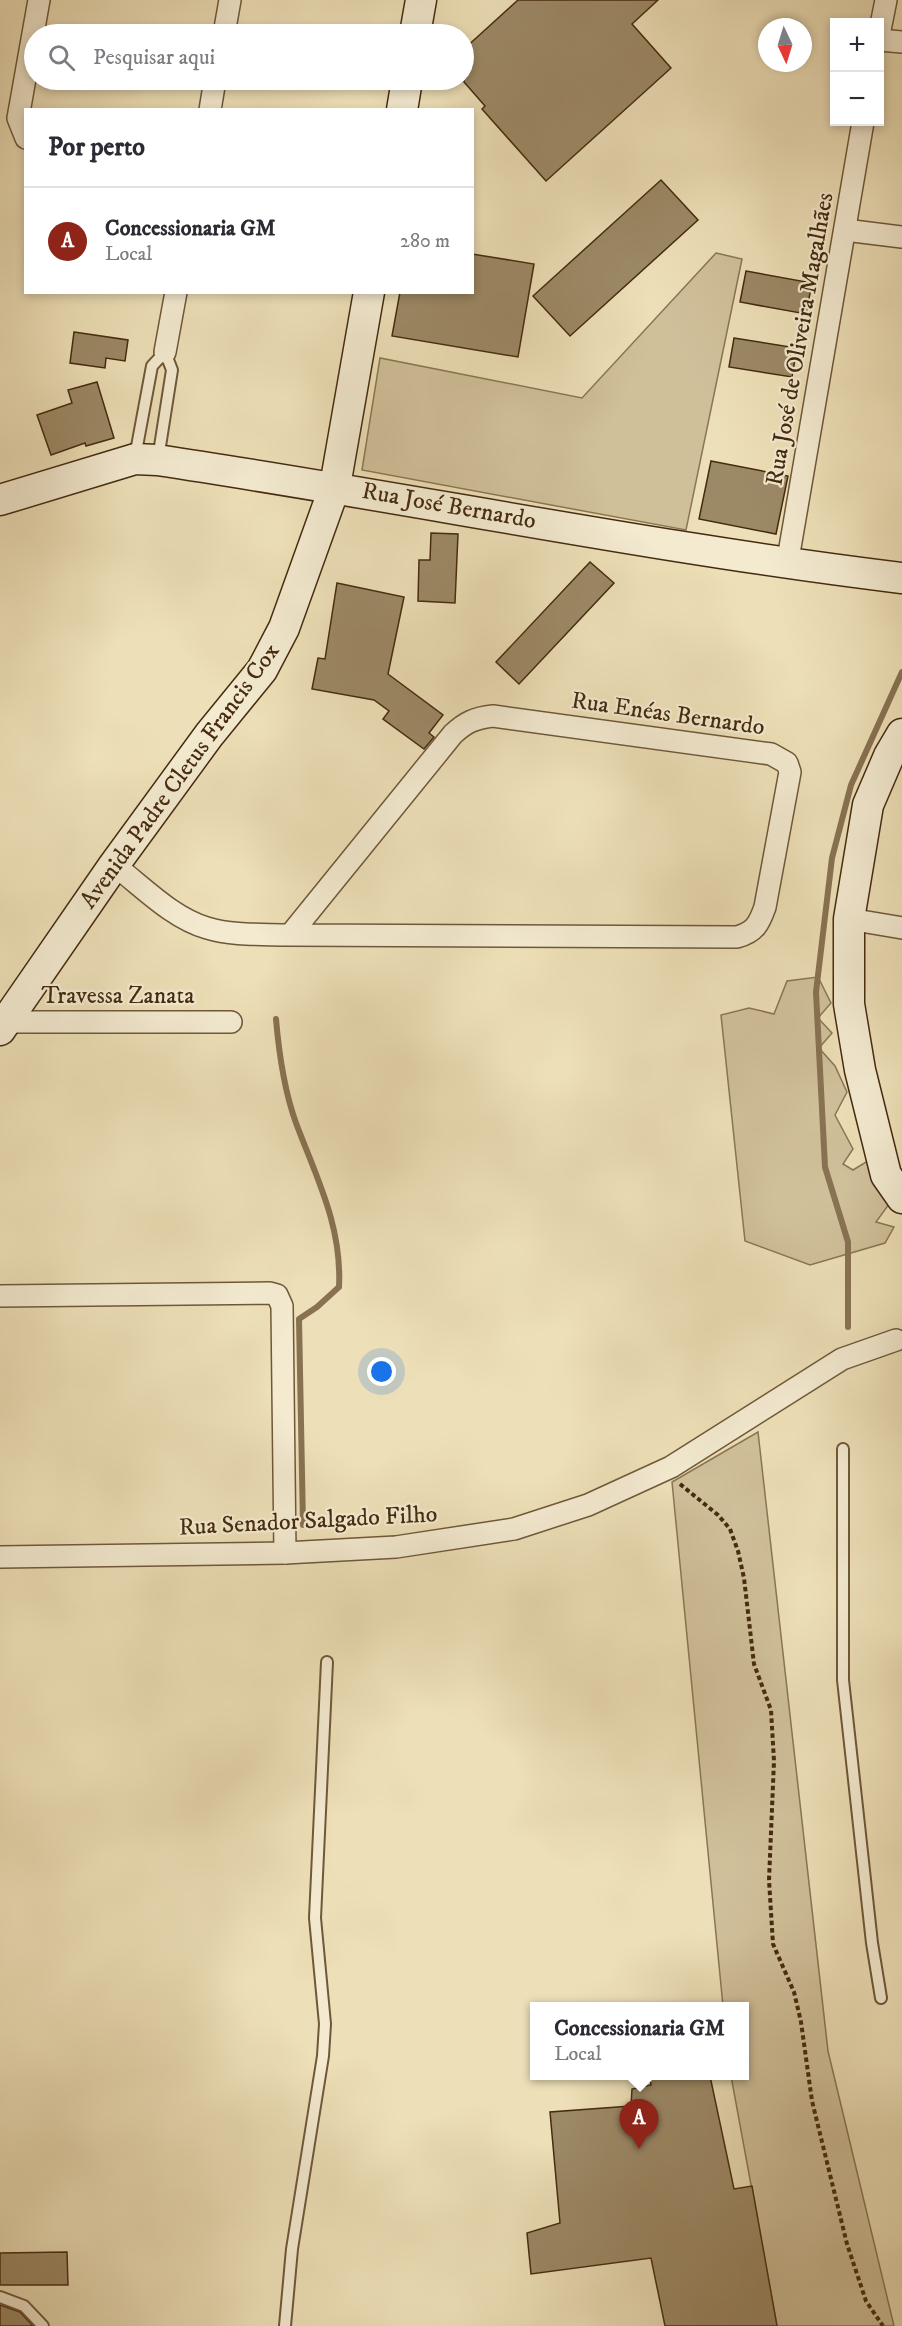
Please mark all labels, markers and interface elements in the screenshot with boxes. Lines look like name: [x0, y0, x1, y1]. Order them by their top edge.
north arrow: [758, 18, 812, 72]
map controls: [830, 18, 884, 126]
button: +: [830, 18, 884, 72]
search box: [24, 24, 474, 90]
icon: search: [45, 41, 78, 74]
text: Pesquisar aqui: [93, 44, 215, 71]
button: −: [830, 72, 884, 126]
text: Por perto: [48, 131, 145, 164]
street label: Rua José de Oliveira Magalhães: [759, 190, 841, 488]
text: Concessionaria GM: [105, 215, 276, 242]
text: A: [61, 229, 74, 254]
text: 280 m: [400, 229, 450, 254]
text: Local: [105, 242, 152, 267]
street label: Rua José Bernardo: [360, 476, 538, 536]
street label: Avenida Padre Cletus Francis Cox: [73, 637, 287, 915]
street label: Rua Enéas Bernardo: [569, 686, 767, 742]
street label: Travessa Zanata: [42, 981, 195, 1011]
your location: [367, 1357, 396, 1386]
street label: Rua Senador Salgado Filho: [178, 1499, 438, 1543]
popup: [530, 2002, 749, 2080]
text: Concessionaria GM: [554, 2015, 725, 2042]
text: Local: [554, 2042, 601, 2067]
pin: A: [620, 2100, 658, 2149]

